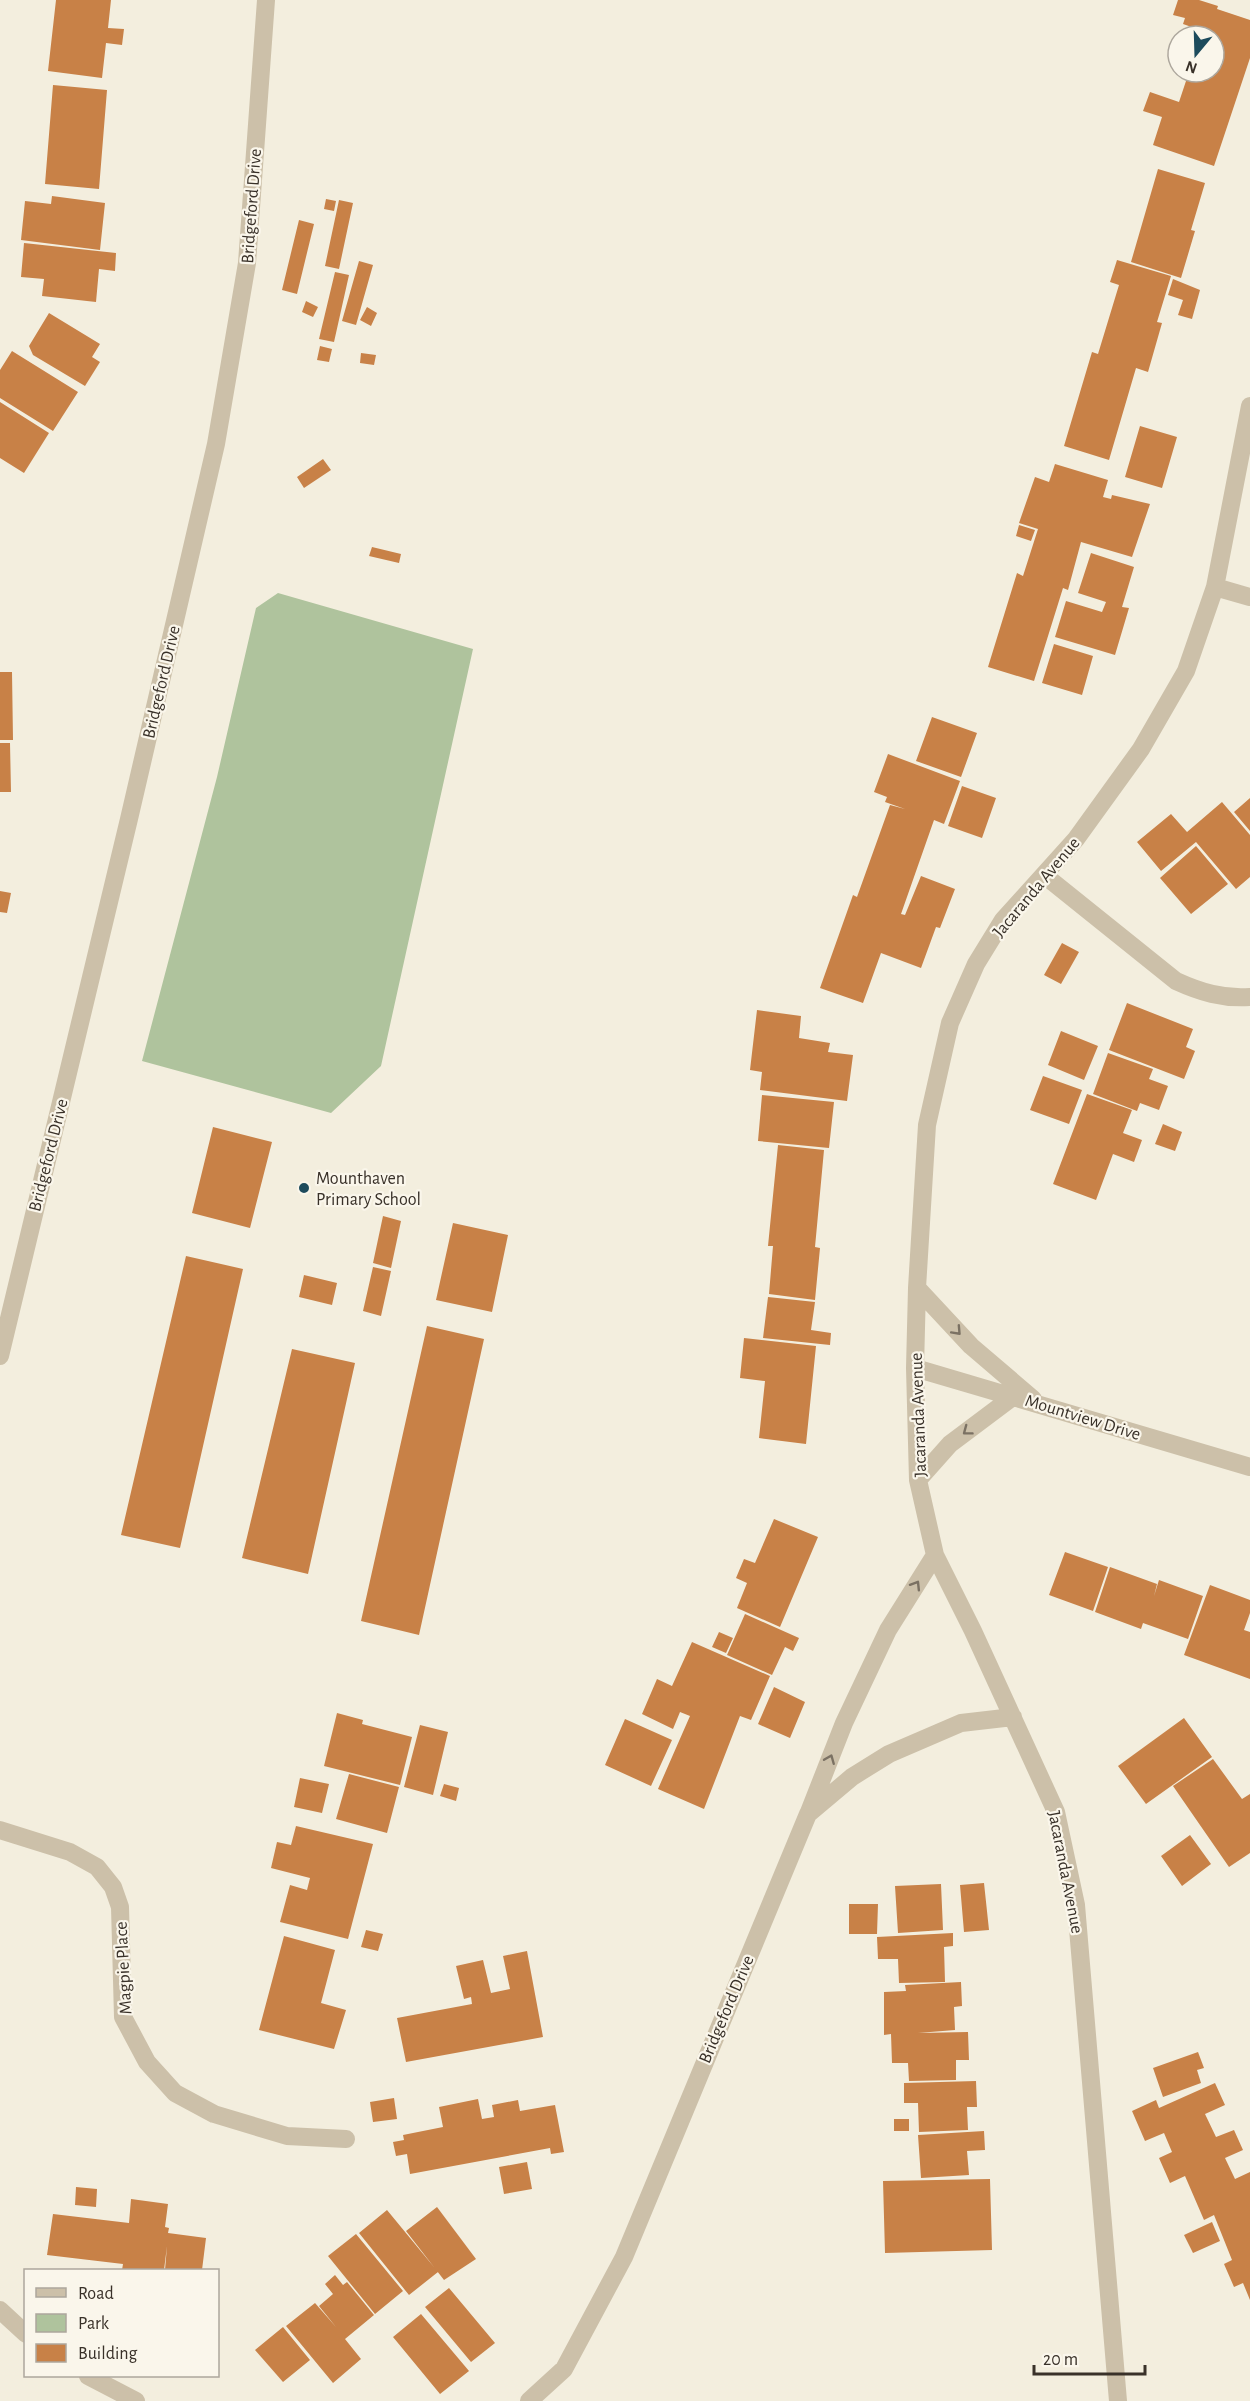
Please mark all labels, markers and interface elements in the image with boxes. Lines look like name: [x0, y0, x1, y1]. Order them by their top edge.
north arrow: [1166, 24, 1226, 84]
text: N: [1184, 58, 1199, 77]
street label: Bridgeford Drive: [239, 148, 265, 264]
street label: Bridgeford Drive: [140, 624, 184, 740]
street label: Jacaranda Avenue: [990, 834, 1084, 941]
street label: Bridgeford Drive: [26, 1097, 72, 1213]
place label: Mounthaven Primary School: [316, 1170, 421, 1209]
marker: Mounthaven Primary School: [297, 1181, 311, 1195]
one-way arrow: [950, 1324, 961, 1334]
street label: Jacaranda Avenue: [908, 1352, 930, 1478]
street label: Mountview Drive: [1023, 1392, 1142, 1444]
one-way arrow: [962, 1424, 973, 1435]
one-way arrow: [909, 1581, 921, 1591]
one-way arrow: [823, 1754, 835, 1765]
street label: Jacaranda Avenue: [1044, 1809, 1086, 1935]
street label: Magpie Place: [113, 1921, 135, 2015]
street label: Bridgeford Drive: [696, 1953, 758, 2066]
legend: [24, 2269, 219, 2377]
text: Road: [78, 2285, 114, 2303]
text: Park: [78, 2315, 110, 2333]
scale bar: [1034, 2338, 1145, 2376]
text: Building: [78, 2345, 138, 2363]
text: 20 m: [1043, 2351, 1078, 2369]

